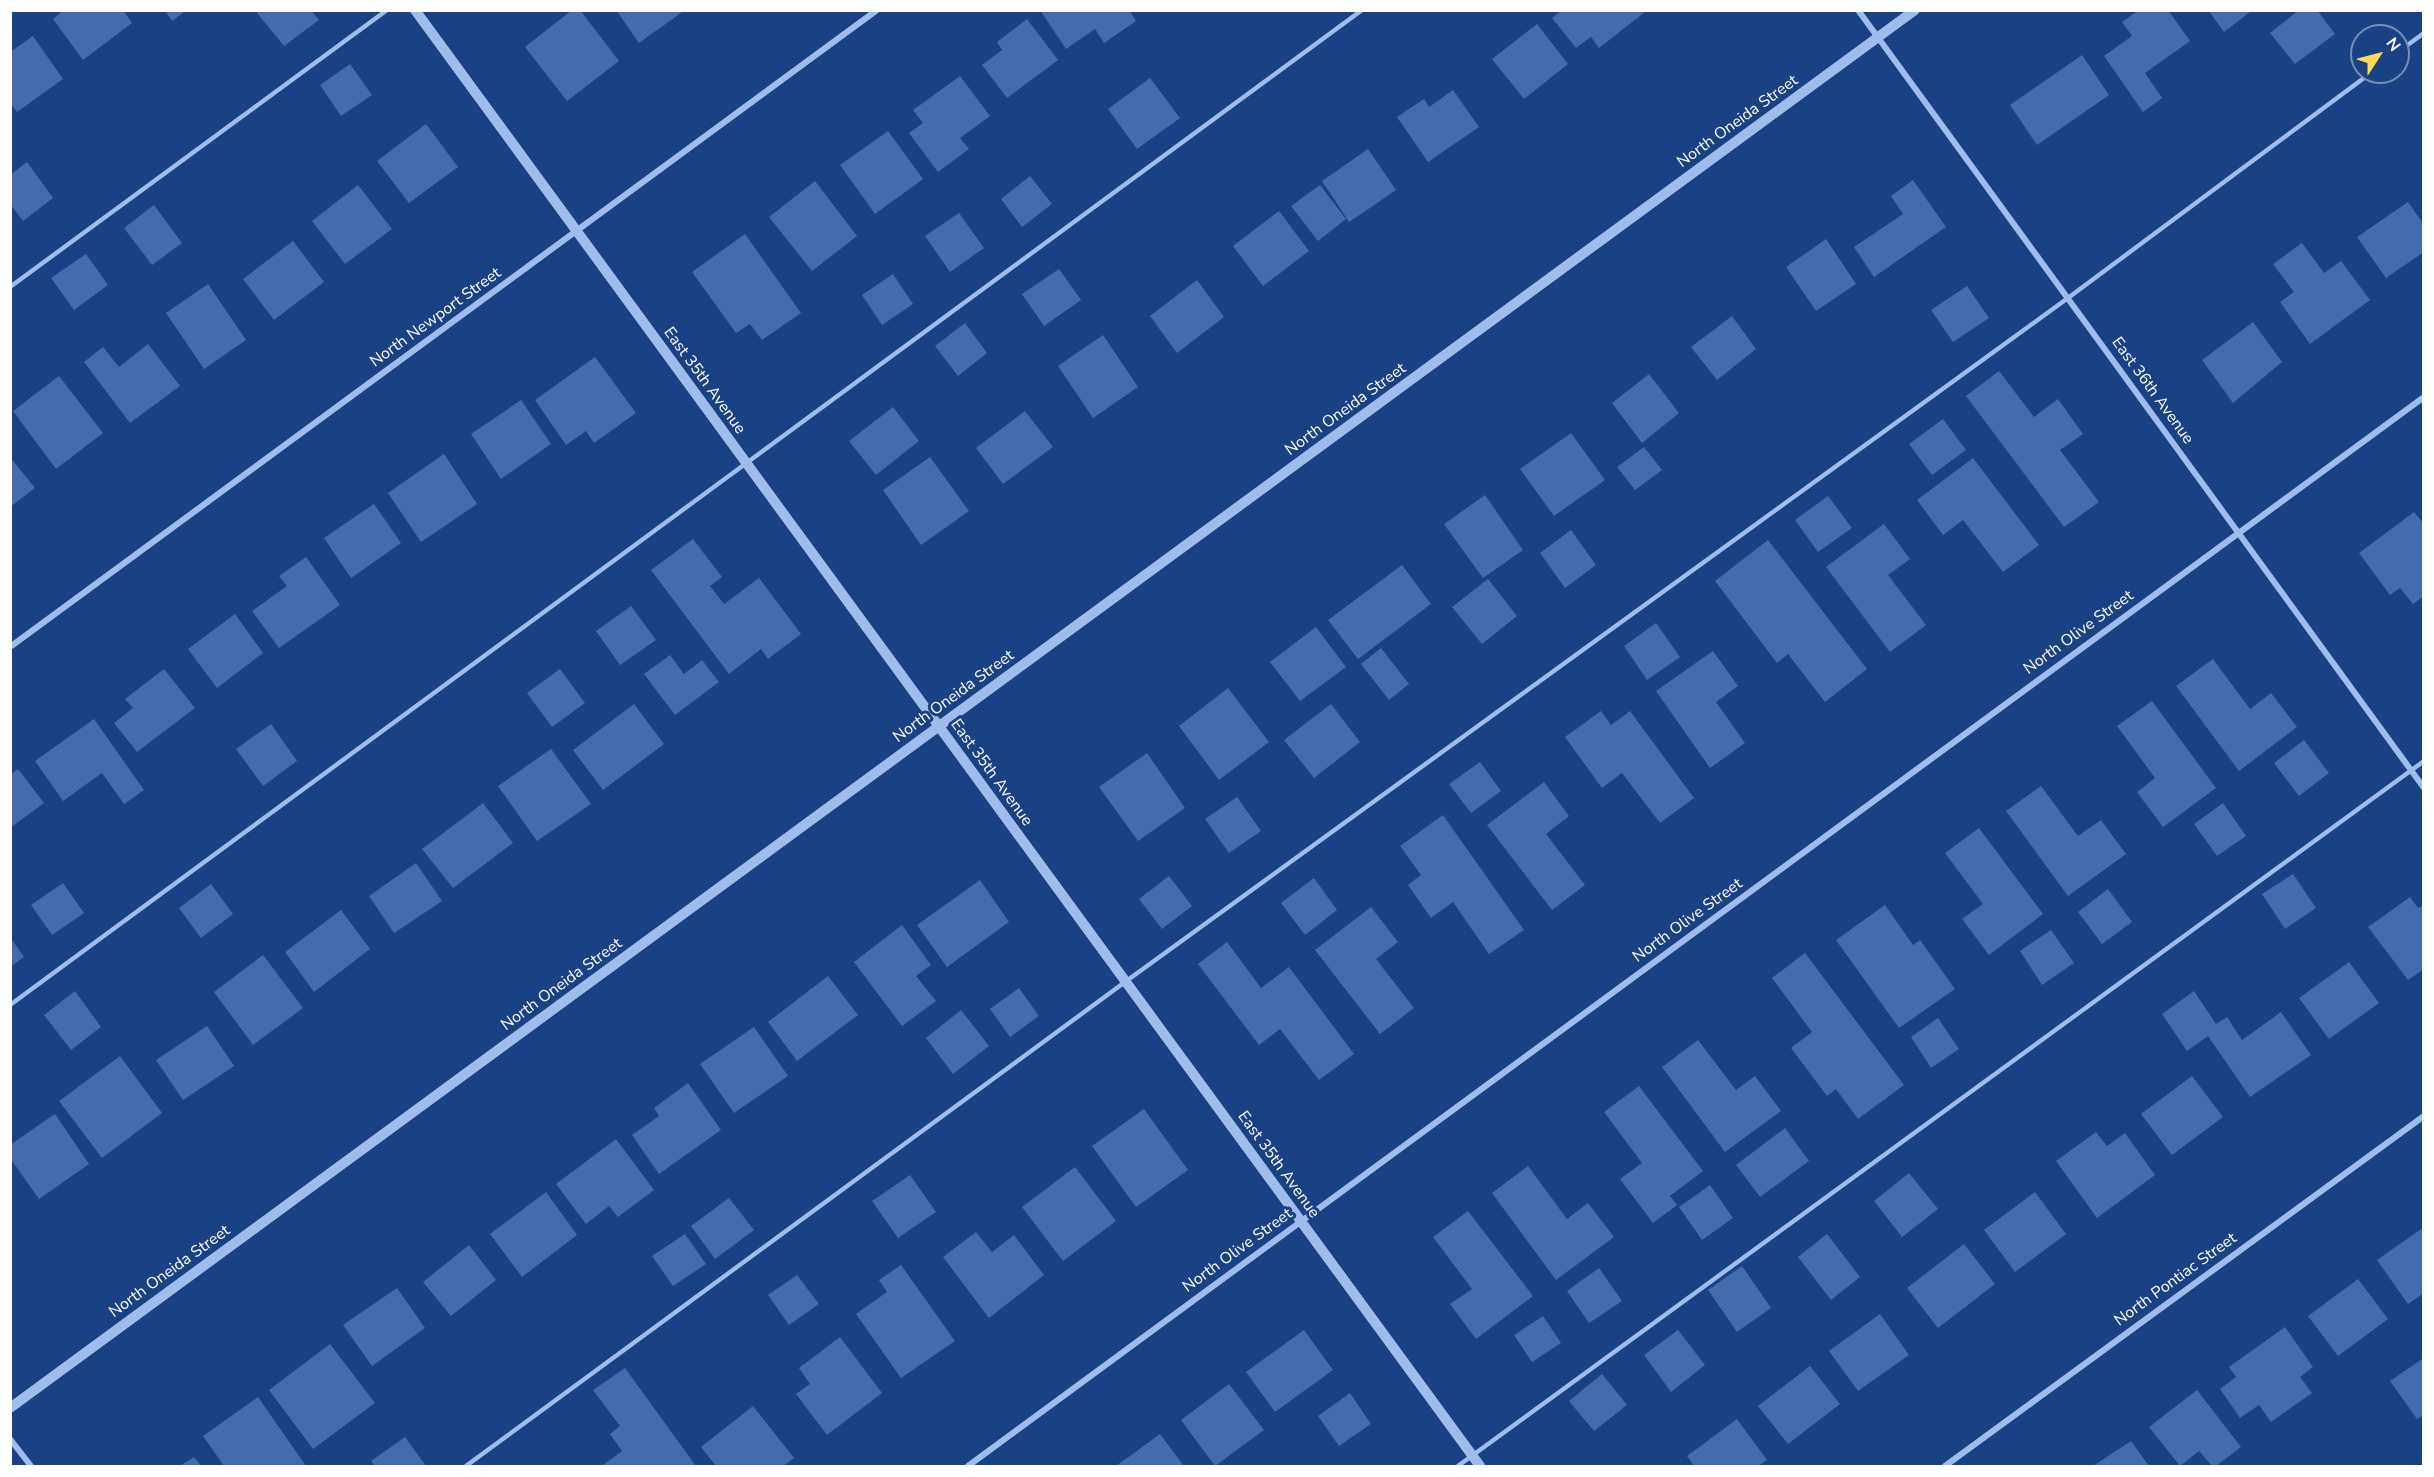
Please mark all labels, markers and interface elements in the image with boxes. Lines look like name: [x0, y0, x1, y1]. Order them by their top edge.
north arrow: [2350, 24, 2410, 84]
text: N: [2381, 33, 2405, 56]
street label: North Oneida Street: [1674, 72, 1802, 172]
street label: North Newport Street: [367, 264, 505, 372]
street label: East 35th Avenue: [659, 324, 749, 438]
street label: East 36th Avenue: [2107, 334, 2197, 448]
street label: North Oneida Street: [1282, 360, 1410, 460]
street label: North Olive Street: [2020, 587, 2138, 679]
street label: North Oneida Street: [890, 647, 1018, 747]
street label: East 35th Avenue: [946, 716, 1036, 830]
street label: North Olive Street: [1629, 875, 1747, 967]
street label: North Oneida Street: [498, 935, 626, 1035]
street label: East 35th Avenue: [1233, 1108, 1323, 1222]
street label: North Olive Street: [1179, 1205, 1297, 1297]
street label: North Oneida Street: [106, 1222, 234, 1322]
street label: North Pontiac Street: [2111, 1229, 2241, 1331]

